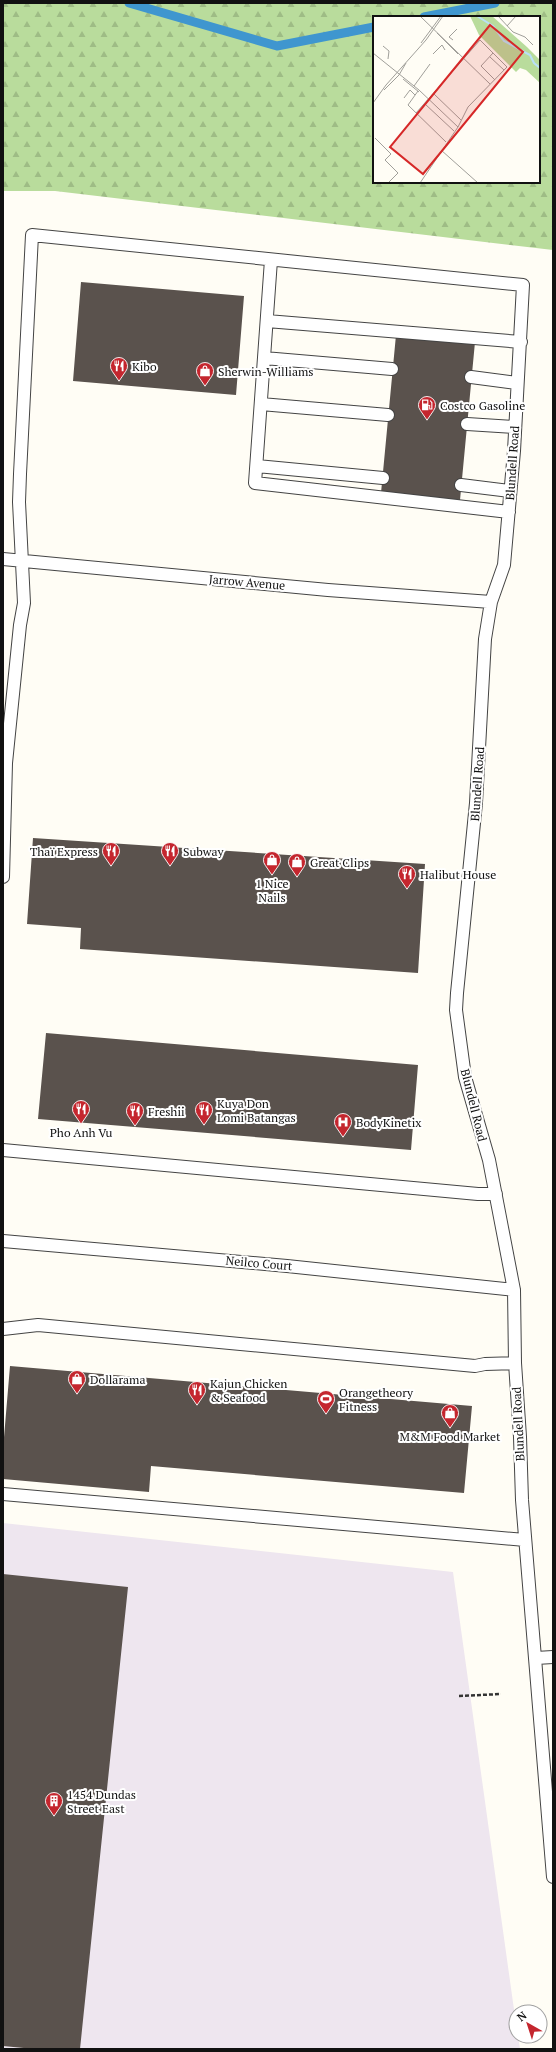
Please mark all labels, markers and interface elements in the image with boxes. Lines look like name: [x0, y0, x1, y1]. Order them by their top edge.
inset map: [373, 16, 540, 183]
restaurant icon: Kibo: [109, 356, 129, 381]
place label: Kibo: [132, 359, 157, 374]
shop icon: Sherwin-Williams: [195, 361, 215, 386]
place label: Sherwin-Williams: [218, 364, 314, 379]
fuel station icon: Costco Gasoline: [417, 395, 437, 420]
place label: Costco Gasoline: [440, 398, 525, 413]
street label: Blundell Road: [502, 425, 522, 501]
street label: Jarrow Avenue: [208, 571, 286, 593]
street label: Blundell Road: [467, 746, 487, 822]
restaurant icon: Thaï Express: [101, 841, 121, 866]
restaurant icon: Subway: [160, 841, 180, 866]
place label: Thaï Express: [30, 844, 98, 859]
place label: Subway: [183, 844, 225, 859]
shop icon: 1 Nice Nails: [262, 850, 282, 875]
shop icon: Great Clips: [287, 852, 307, 877]
place label: Great Clips: [310, 855, 369, 870]
restaurant icon: Halibut House: [397, 864, 417, 889]
place label: Halibut House: [420, 867, 496, 882]
place label: 1 Nice Nails: [255, 876, 289, 905]
street label: Blundell Road: [458, 1067, 490, 1143]
place label: Kuya Don Lomi Batangas: [217, 1096, 296, 1125]
restaurant icon: Pho Anh Vu: [71, 1099, 91, 1124]
restaurant icon: Kuya Don Lomi Batangas: [194, 1100, 214, 1125]
restaurant icon: Freshii: [125, 1101, 145, 1126]
place label: Freshii: [148, 1104, 185, 1119]
hospital icon: BodyKinetix: [333, 1112, 353, 1137]
place label: BodyKinetix: [356, 1115, 422, 1130]
place label: Pho Anh Vu: [50, 1125, 112, 1140]
street label: Neilco Court: [225, 1253, 294, 1273]
shop icon: Dollarama: [67, 1369, 87, 1394]
place label: Dollarama: [90, 1372, 146, 1387]
place label: Kajun Chicken & Seafood: [210, 1376, 287, 1405]
restaurant icon: Kajun Chicken & Seafood: [187, 1380, 207, 1405]
place label: Orangetheory Fitness: [339, 1385, 414, 1414]
street label: Blundell Road: [509, 1386, 527, 1462]
sports icon: Orangetheory Fitness: [316, 1389, 336, 1414]
shop icon: M&M Food Market: [440, 1403, 460, 1428]
place label: M&M Food Market: [399, 1429, 501, 1444]
place label: 1454 Dundas Street East: [67, 1787, 136, 1816]
building icon: 1454 Dundas Street East: [44, 1791, 64, 1816]
north arrow: [508, 2004, 548, 2044]
text: N: [514, 2008, 530, 2024]

